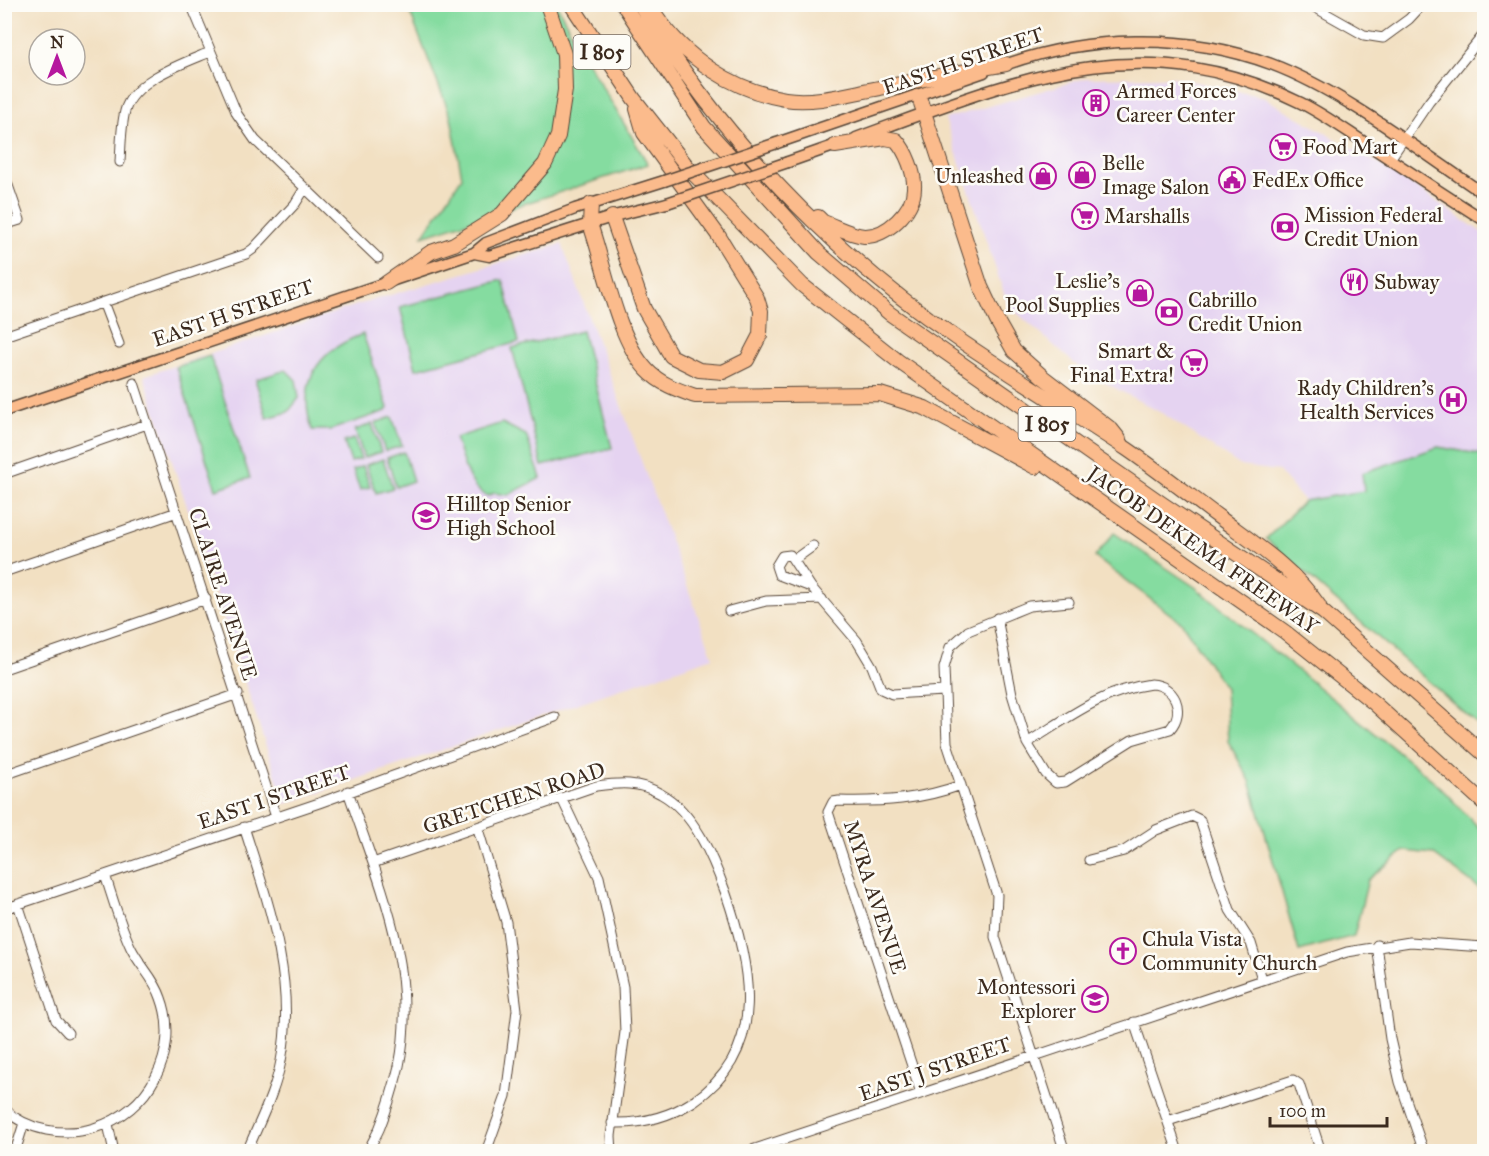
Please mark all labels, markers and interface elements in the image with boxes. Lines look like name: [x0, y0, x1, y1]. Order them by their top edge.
street label: EAST H STREET: [879, 21, 1047, 101]
north arrow: [27, 27, 87, 87]
text: N: [50, 33, 64, 52]
road number: I 805: [574, 35, 630, 69]
place label: Armed Forces Career Center: [1115, 78, 1236, 128]
building icon: Armed Forces Career Center: [1081, 88, 1111, 118]
supermarket icon: Food Mart: [1268, 132, 1298, 162]
place label: Food Mart: [1302, 134, 1398, 160]
place label: Belle Image Salon: [1102, 150, 1209, 200]
shop icon: Belle Image Salon: [1067, 160, 1097, 190]
shop icon: Unleashed: [1028, 161, 1058, 191]
place label: Unleashed: [935, 163, 1024, 189]
public building icon: FedEx Office: [1217, 165, 1247, 195]
place label: FedEx Office: [1252, 167, 1364, 193]
supermarket icon: Marshalls: [1070, 201, 1100, 231]
place label: Mission Federal Credit Union: [1304, 202, 1443, 252]
place label: Marshalls: [1104, 203, 1190, 229]
bank icon: Mission Federal Credit Union: [1270, 212, 1300, 242]
restaurant icon: Subway: [1339, 267, 1369, 297]
place label: Leslie's Pool Supplies: [1005, 268, 1120, 318]
place label: Subway: [1374, 269, 1441, 295]
street label: EAST H STREET: [149, 273, 317, 353]
shop icon: Leslie's Pool Supplies: [1125, 278, 1155, 308]
place label: Cabrillo Credit Union: [1188, 287, 1302, 337]
bank icon: Cabrillo Credit Union: [1154, 297, 1184, 327]
place label: Smart & Final Extra!: [1070, 338, 1174, 388]
supermarket icon: Smart & Final Extra!: [1179, 348, 1209, 378]
place label: Rady Children's Health Services: [1297, 375, 1434, 425]
hospital icon: Rady Children's Health Services: [1438, 385, 1468, 415]
road number: I 805: [1018, 407, 1076, 441]
street label: JACOB DEKEMA FREEWAY: [1081, 459, 1324, 640]
place label: Hilltop Senior High School: [446, 491, 571, 541]
school or university icon: Hilltop Senior High School: [411, 501, 441, 531]
street label: CLAIRE AVENUE: [183, 505, 263, 683]
street label: GRETCHEN ROAD: [420, 756, 608, 840]
street label: EAST I STREET: [194, 759, 354, 835]
street label: MYRA AVENUE: [838, 817, 912, 977]
place label: Chula Vista Community Church: [1142, 926, 1318, 976]
church icon: Chula Vista Community Church: [1108, 936, 1138, 966]
place label: Montessori Explorer: [977, 974, 1076, 1024]
school or university icon: Montessori Explorer: [1080, 984, 1110, 1014]
street label: EAST J STREET: [856, 1031, 1014, 1107]
scale bar: [1270, 1090, 1387, 1128]
text: 100 m: [1279, 1100, 1326, 1122]

